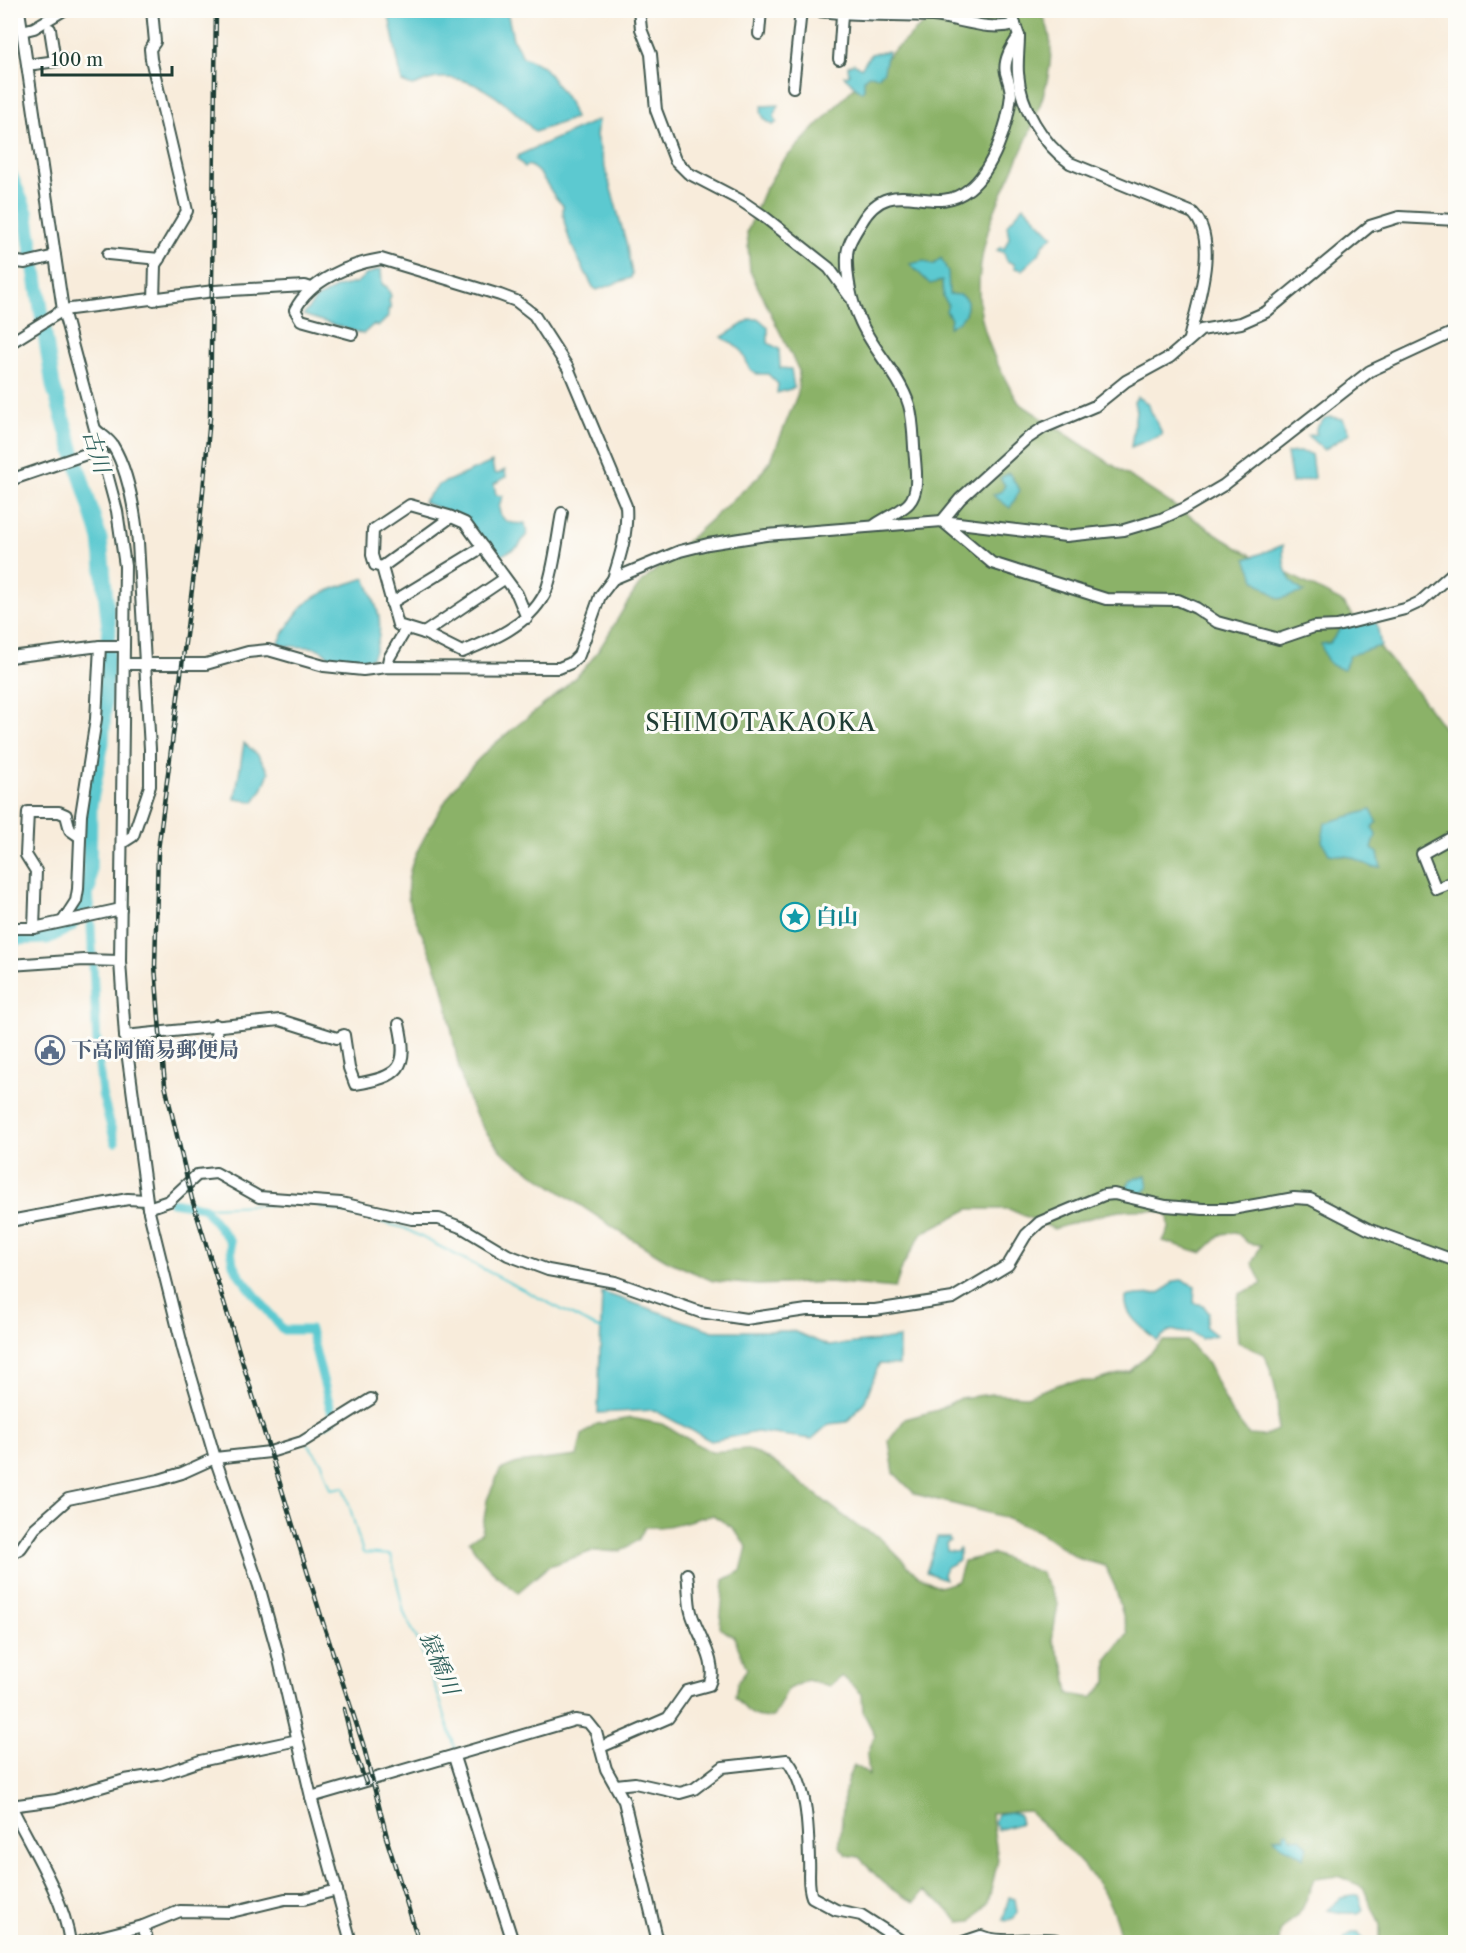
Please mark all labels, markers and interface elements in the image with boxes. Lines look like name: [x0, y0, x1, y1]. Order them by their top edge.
scale bar: [42, 39, 172, 77]
text: 100 m: [51, 49, 103, 71]
water label: 古川: [77, 426, 116, 478]
district label: SHIMOTAKAOKA: [645, 708, 877, 737]
place icon: 白山: [779, 901, 811, 933]
place label: 白山: [816, 904, 858, 929]
public building icon: 下高岡簡易郵便局: [34, 1034, 66, 1066]
place label: 下高岡簡易郵便局: [71, 1037, 239, 1062]
water label: 猿橋川: [414, 1628, 466, 1701]

